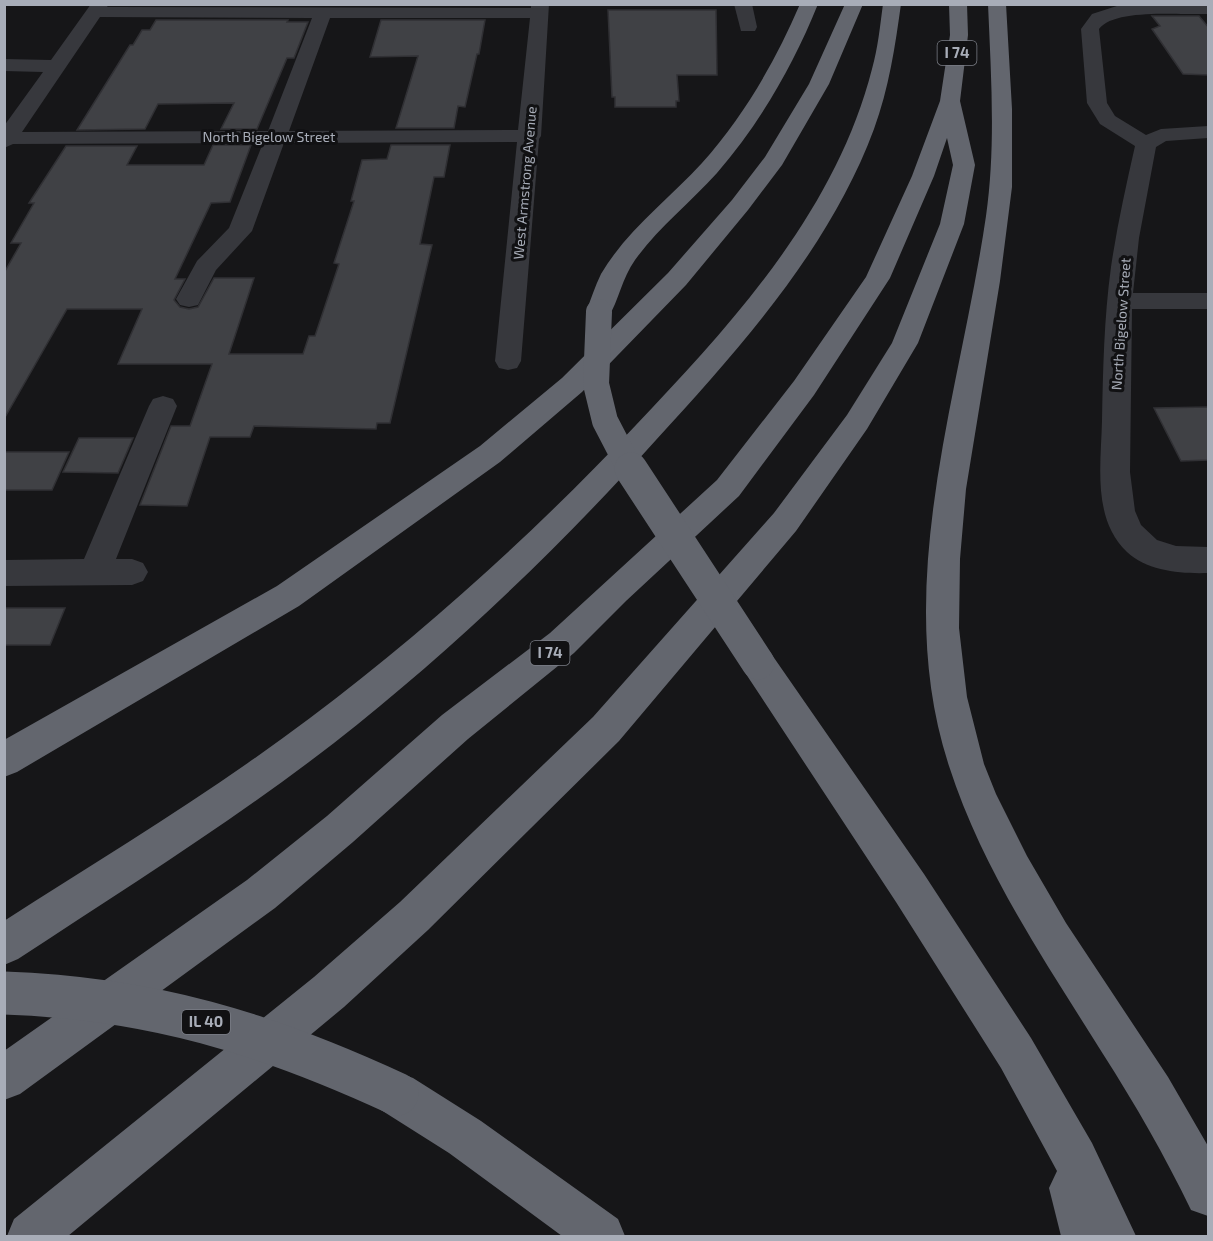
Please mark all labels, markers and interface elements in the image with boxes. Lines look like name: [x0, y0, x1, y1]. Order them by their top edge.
road number: I 74: [938, 41, 976, 65]
street label: West Armstrong Avenue: [509, 106, 540, 260]
street label: North Bigelow Street: [203, 128, 335, 145]
street label: North Bigelow Street: [1107, 257, 1134, 391]
road number: I 74: [530, 641, 570, 665]
road number: IL 40: [182, 1010, 230, 1034]

